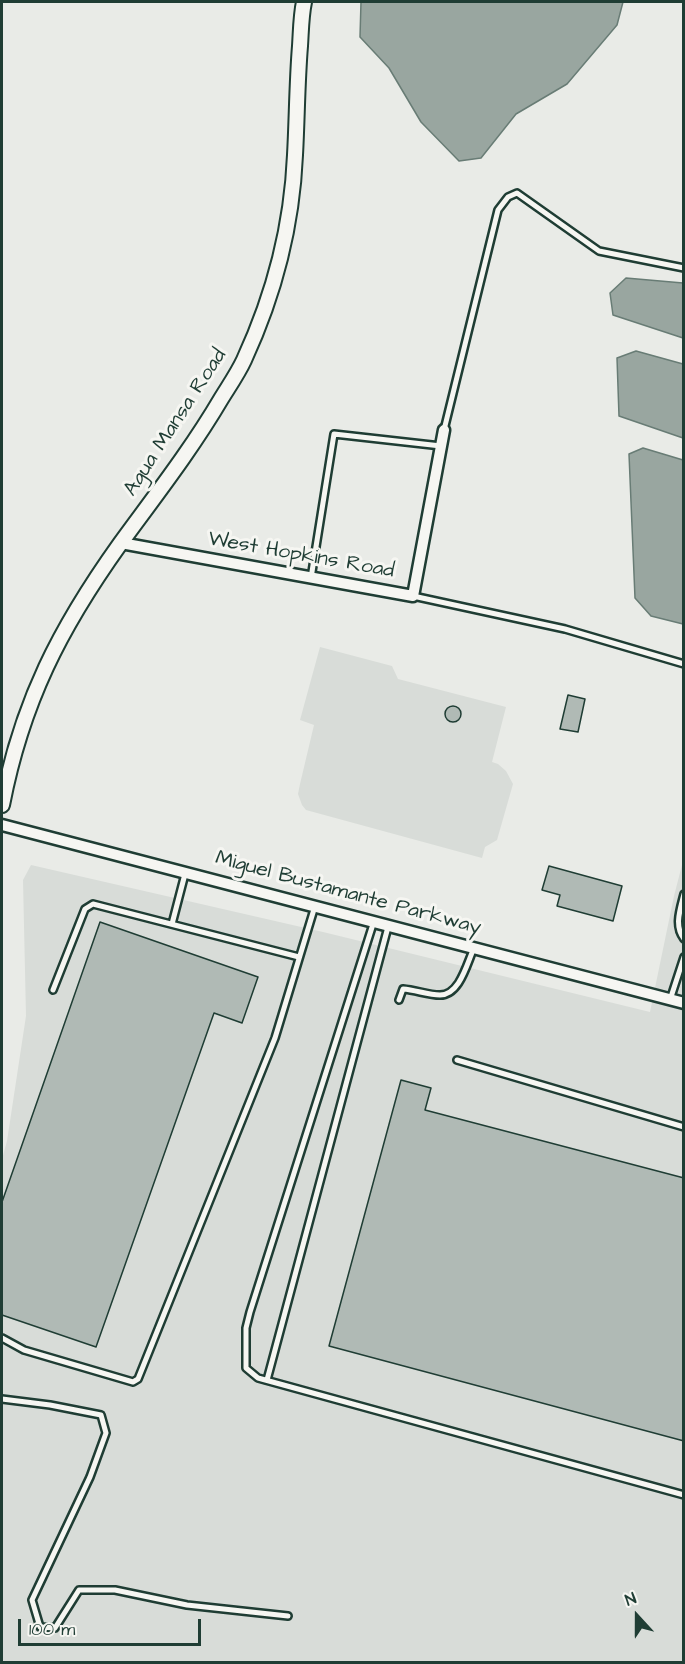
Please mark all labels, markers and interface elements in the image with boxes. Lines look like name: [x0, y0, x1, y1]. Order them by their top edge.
street label: Agua Mansa Road: [119, 345, 233, 501]
street label: West Hopkins Road: [206, 527, 396, 585]
street label: Miguel Bustamante Parkway: [212, 846, 484, 942]
north arrow: [607, 1586, 667, 1646]
text: N: [622, 1587, 639, 1611]
scale bar: [21, 1607, 204, 1645]
text: 100 m: [29, 1617, 75, 1642]

